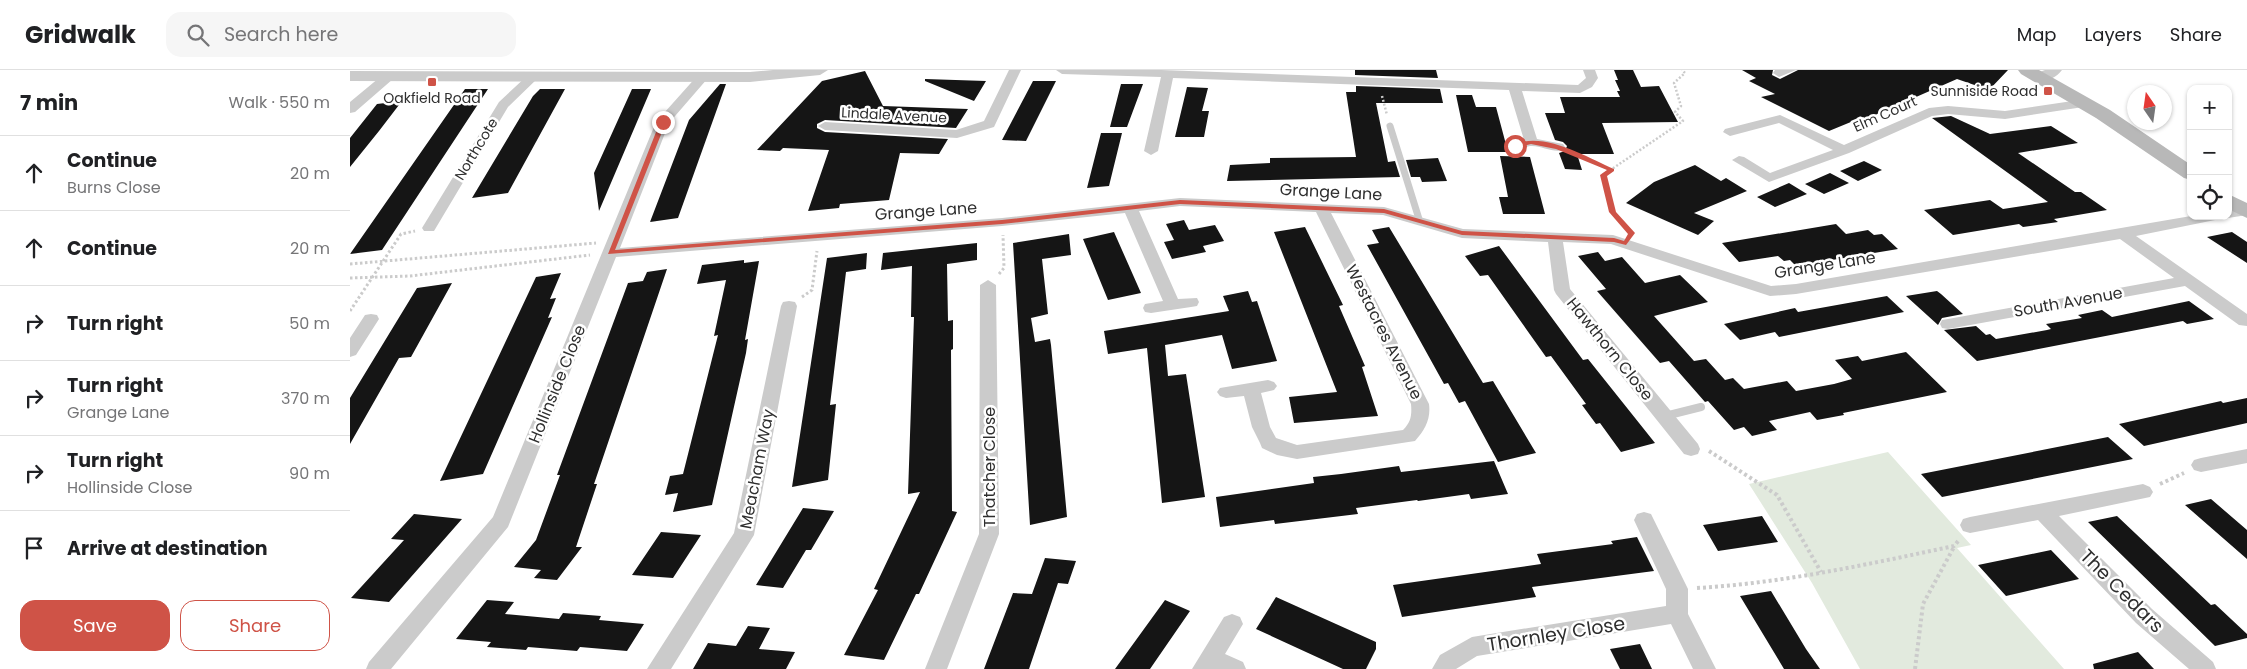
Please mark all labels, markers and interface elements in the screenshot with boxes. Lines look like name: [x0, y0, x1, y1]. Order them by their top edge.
search box: [166, 12, 516, 57]
text: Gridwalk: [25, 18, 136, 51]
icon: search: [184, 21, 212, 49]
text: Search here: [224, 21, 338, 48]
text: Map: [2017, 22, 2057, 47]
text: Layers: [2085, 22, 2142, 47]
text: Share: [2170, 22, 2222, 47]
marker: Oakfield Road: [426, 76, 438, 88]
place label: Sunniside Road: [1930, 81, 2038, 101]
marker: Sunniside Road: [2042, 85, 2054, 97]
north arrow: [2127, 85, 2172, 130]
map controls: [2187, 85, 2232, 220]
button: +: [2187, 85, 2232, 130]
text: 7 min: [20, 88, 78, 117]
place label: Oakfield Road: [383, 88, 481, 108]
text: Walk · 550 m: [229, 91, 330, 114]
street label: Elm Court: [1850, 91, 1920, 137]
street label: Lindale Avenue: [841, 102, 948, 128]
route end: [652, 111, 675, 134]
street label: Northcote: [450, 114, 503, 184]
button: −: [2187, 130, 2232, 175]
route start: [1504, 135, 1527, 158]
text: Continue: [67, 147, 157, 174]
icon: ahead: [20, 159, 48, 187]
text: 20 m: [290, 162, 330, 185]
button: locate: [2187, 175, 2232, 220]
text: Burns Close: [67, 176, 161, 199]
street label: Grange Lane: [1279, 178, 1383, 206]
street label: Grange Lane: [874, 196, 978, 226]
icon: ahead: [20, 234, 48, 262]
text: Continue: [67, 235, 157, 262]
text: 20 m: [290, 237, 330, 260]
street label: Grange Lane: [1773, 246, 1877, 284]
street label: Westacres Avenue: [1340, 260, 1428, 404]
street label: South Avenue: [2012, 281, 2124, 323]
street label: Hawthorn Close: [1561, 293, 1659, 405]
icon: right: [20, 309, 48, 337]
text: Turn right: [67, 310, 163, 337]
text: 50 m: [289, 312, 330, 335]
street label: Hollinside Close: [523, 321, 591, 446]
text: Turn right: [67, 372, 163, 399]
icon: right: [20, 384, 48, 412]
text: 370 m: [281, 387, 330, 410]
text: Grange Lane: [67, 401, 169, 424]
street label: Meacham Way: [734, 407, 780, 531]
street label: Thatcher Close: [978, 407, 1001, 527]
text: Turn right: [67, 447, 163, 474]
icon: right: [20, 459, 48, 487]
text: 90 m: [289, 462, 330, 485]
text: Hollinside Close: [67, 476, 192, 499]
icon: arrive: [20, 534, 48, 562]
text: Arrive at destination: [67, 535, 268, 562]
street label: The Cedars: [2074, 543, 2170, 639]
button: Save: [20, 600, 170, 651]
button: Share: [180, 600, 330, 651]
street label: Thornley Close: [1485, 610, 1627, 658]

